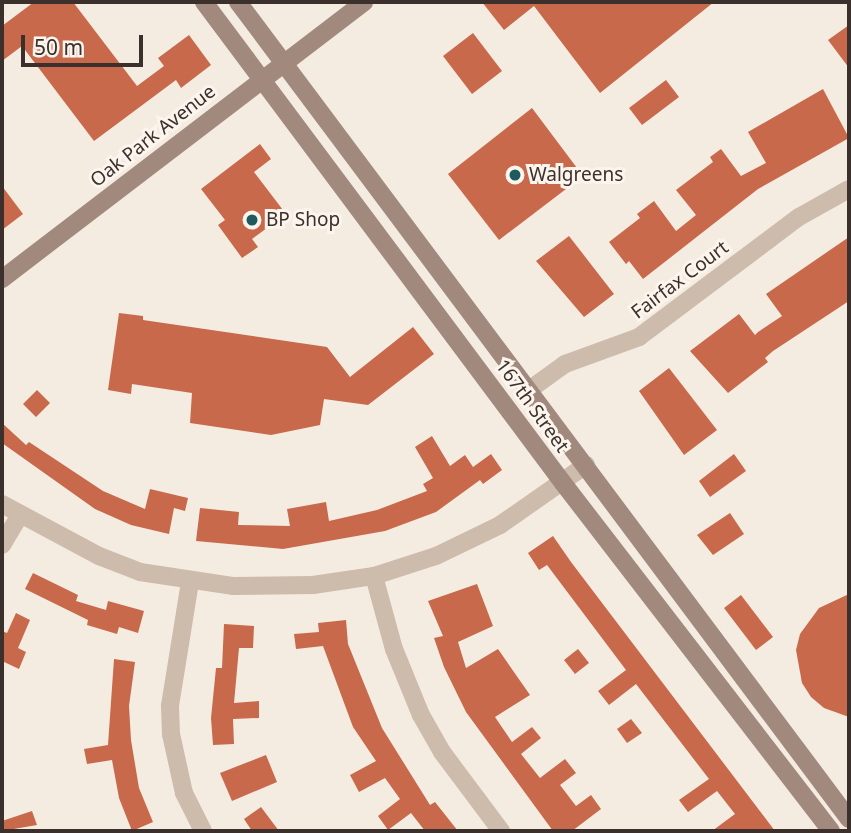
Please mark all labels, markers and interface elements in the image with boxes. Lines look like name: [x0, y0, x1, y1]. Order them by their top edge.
scale bar: [24, 21, 147, 65]
text: 50 m: [34, 33, 83, 61]
street label: Oak Park Avenue: [86, 80, 220, 192]
place label: Walgreens: [529, 164, 623, 186]
marker: Walgreens: [507, 167, 523, 183]
place label: BP Shop: [266, 209, 340, 231]
marker: BP Shop: [244, 212, 260, 228]
street label: Fairfax Court: [627, 236, 733, 324]
street label: 167th Street: [491, 355, 573, 457]

